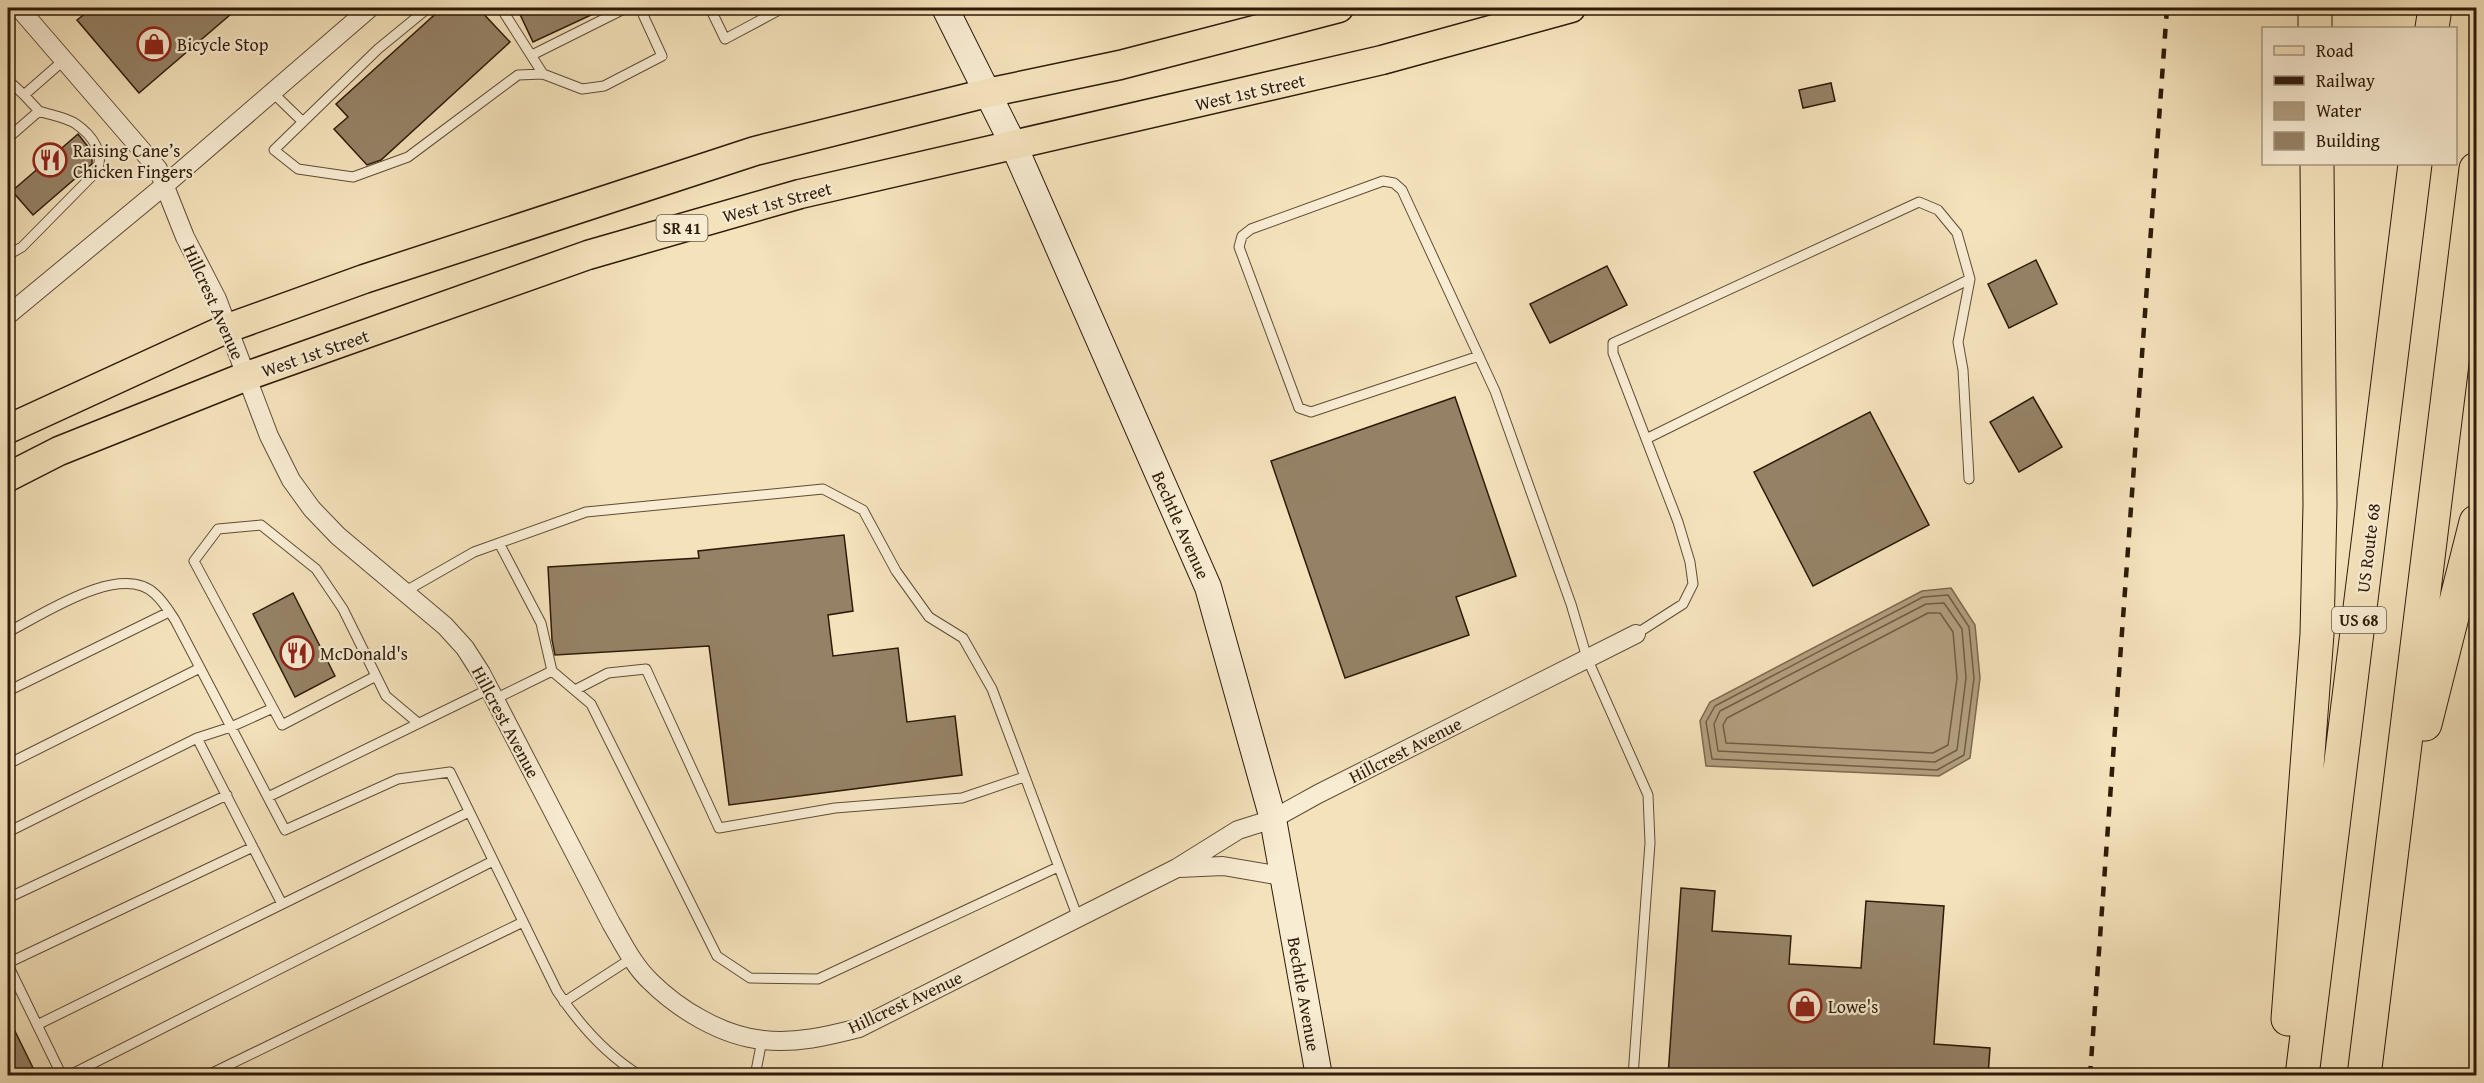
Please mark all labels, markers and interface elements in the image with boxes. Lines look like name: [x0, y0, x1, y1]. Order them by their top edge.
shop icon: Bicycle Stop: [136, 26, 172, 62]
legend: [2262, 27, 2457, 165]
place label: Bicycle Stop: [177, 31, 269, 58]
text: Road: [2316, 37, 2354, 64]
street label: West 1st Street: [1192, 66, 1308, 118]
text: Railway: [2316, 67, 2375, 94]
text: Water: [2316, 97, 2362, 124]
text: Building: [2316, 127, 2380, 154]
place label: Raising Cane’s Chicken Fingers: [73, 137, 193, 185]
restaurant icon: Raising Cane’s Chicken Fingers: [32, 142, 68, 178]
street label: West 1st Street: [719, 174, 835, 230]
road number: SR 41: [656, 215, 708, 241]
street label: Hillcrest Avenue: [177, 240, 251, 364]
street label: West 1st Street: [258, 322, 373, 384]
street label: Bechtle Avenue: [1145, 467, 1217, 583]
street label: US Route 68: [2349, 502, 2387, 594]
road number: US 68: [2332, 607, 2386, 633]
restaurant icon: McDonald's: [279, 635, 315, 671]
place label: McDonald's: [320, 640, 408, 667]
street label: Hillcrest Avenue: [465, 661, 547, 783]
street label: Hillcrest Avenue: [1344, 710, 1466, 790]
street label: Bechtle Avenue: [1281, 935, 1327, 1053]
street label: Hillcrest Avenue: [843, 964, 967, 1040]
shop icon: Lowe's: [1787, 988, 1823, 1024]
place label: Lowe's: [1828, 993, 1878, 1020]

